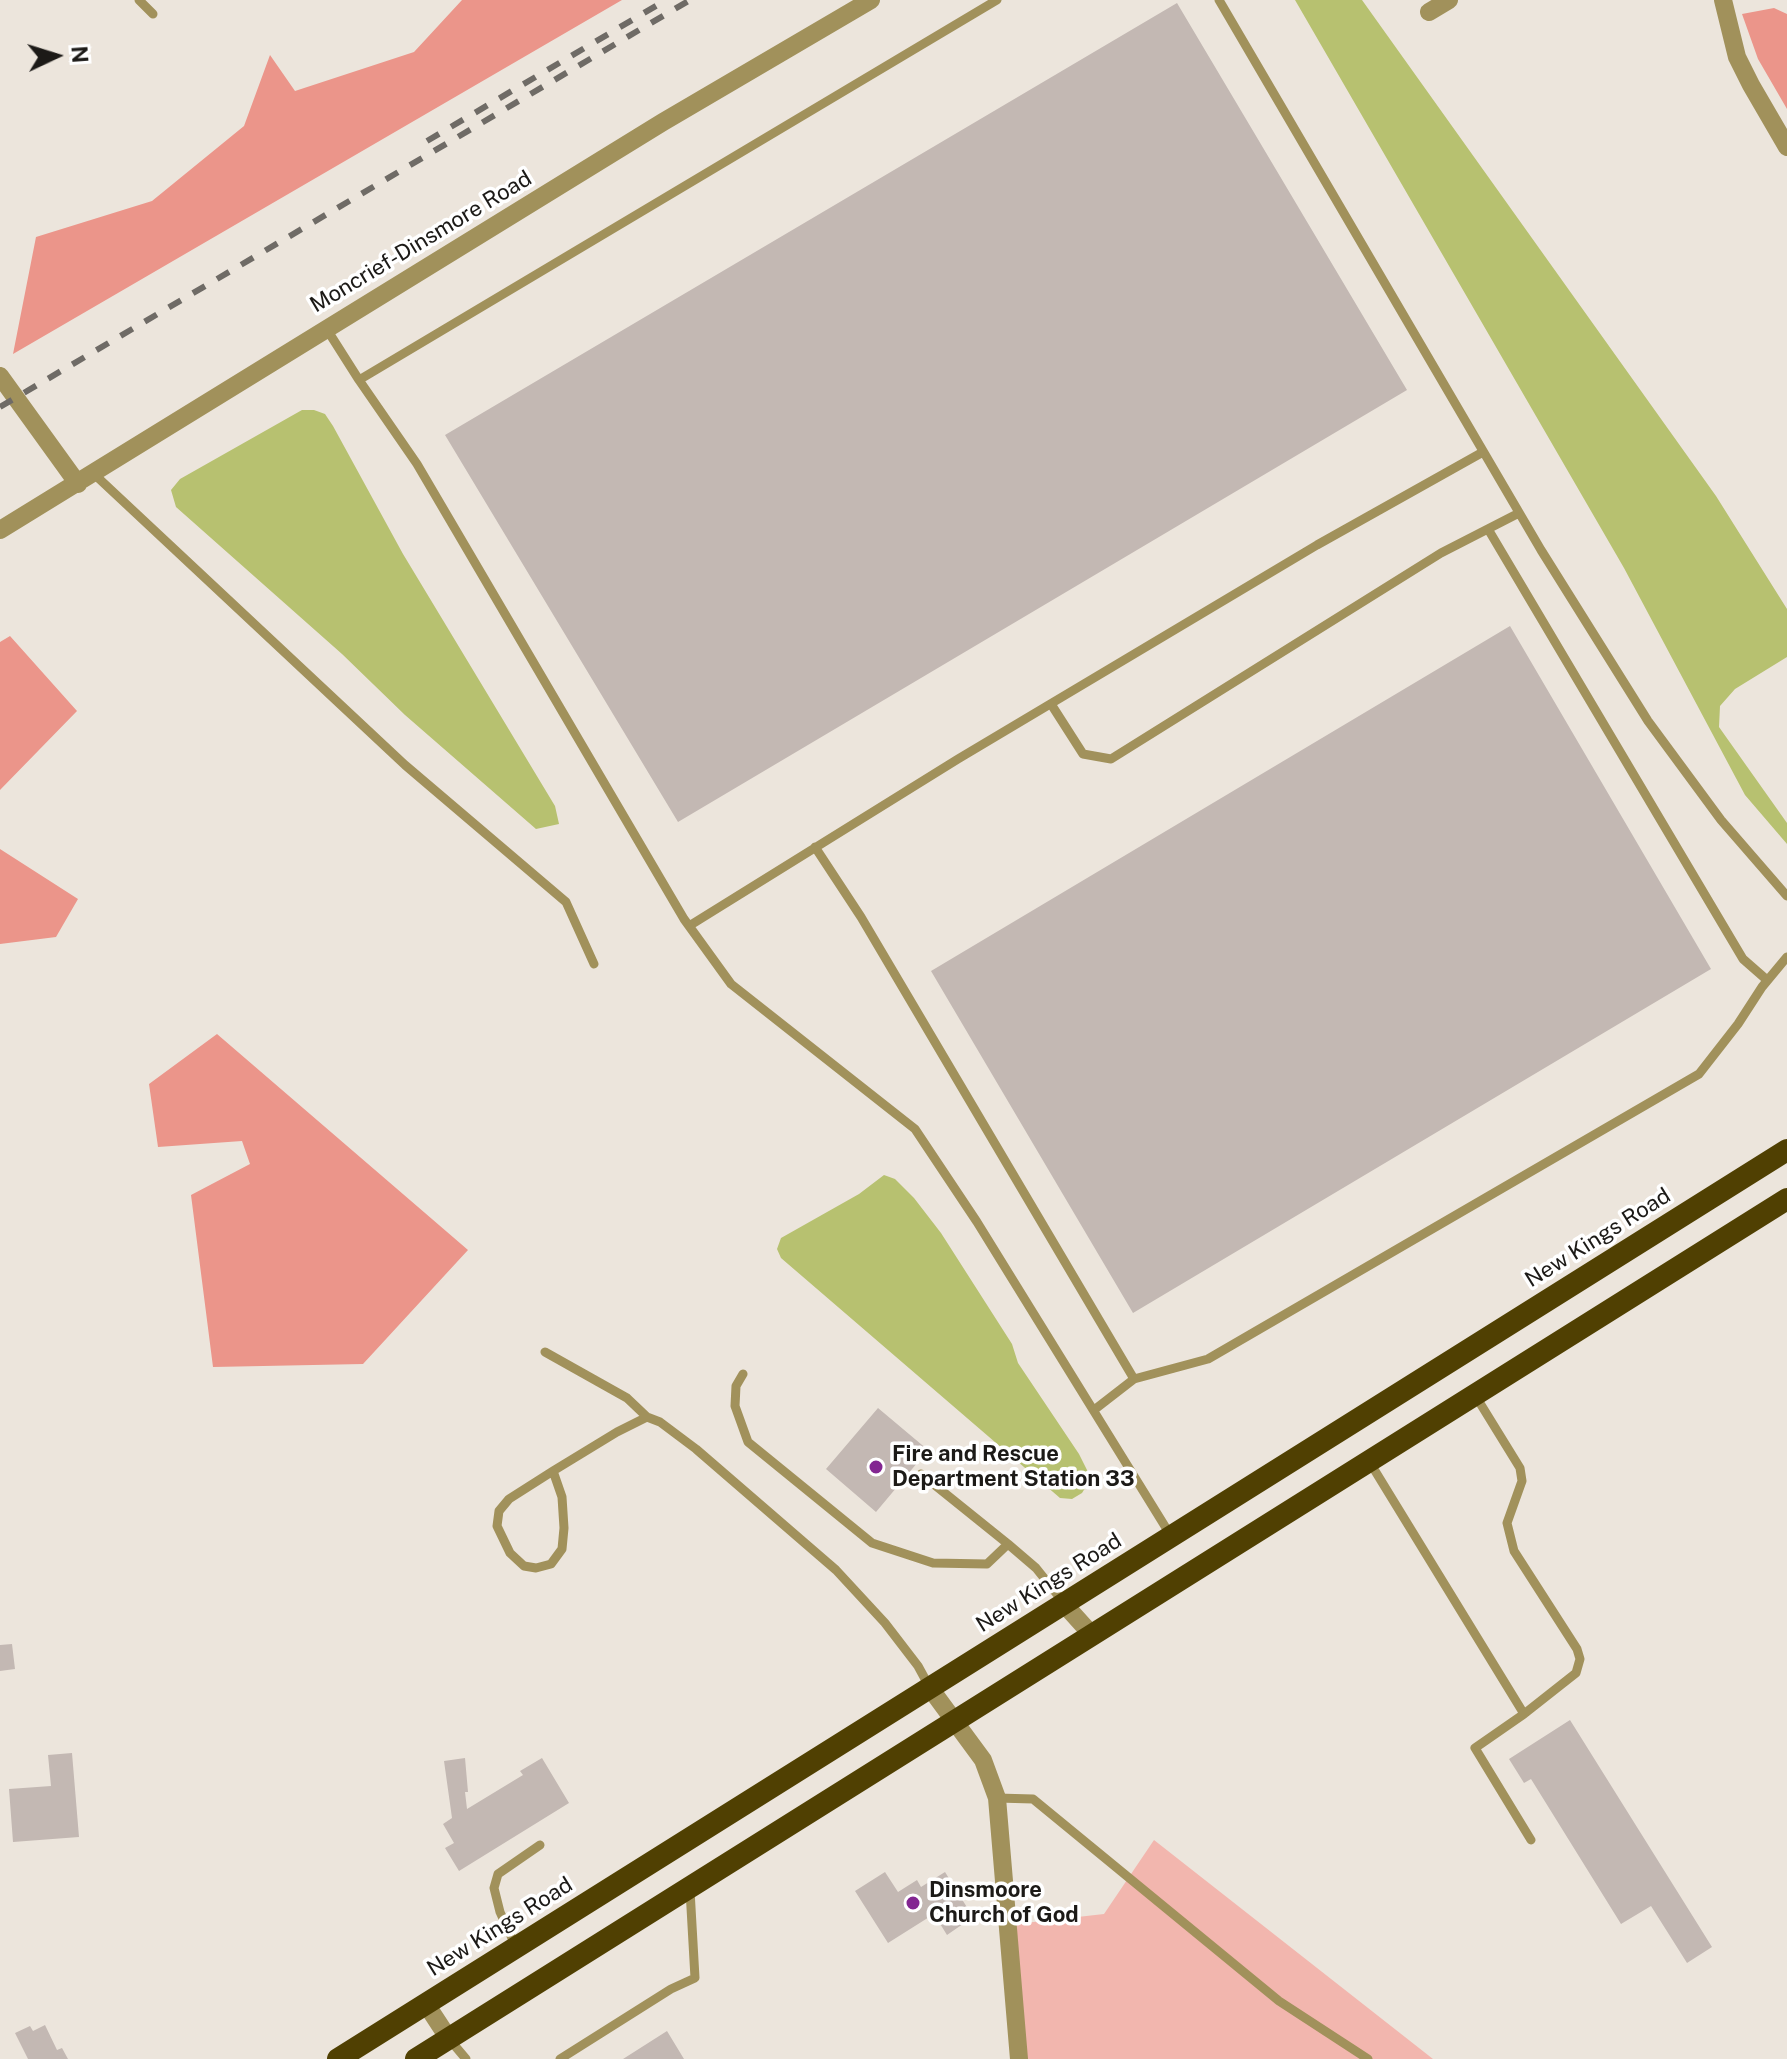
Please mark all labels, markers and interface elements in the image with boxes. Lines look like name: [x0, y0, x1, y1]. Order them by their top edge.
north arrow: [16, 16, 96, 96]
text: N: [66, 45, 94, 64]
street label: Moncrief-Dinsmore Road: [306, 165, 536, 319]
street label: New Kings Road: [1520, 1183, 1676, 1293]
place label: Fire and Rescue Department Station 33: [892, 1441, 1135, 1492]
marker: Fire and Rescue Department Station 33: [867, 1458, 885, 1476]
street label: New Kings Road: [971, 1528, 1127, 1638]
street label: New Kings Road: [422, 1872, 578, 1982]
place label: Dinsmoore Church of God: [929, 1877, 1079, 1928]
marker: Dinsmoore Church of God: [904, 1894, 922, 1912]

